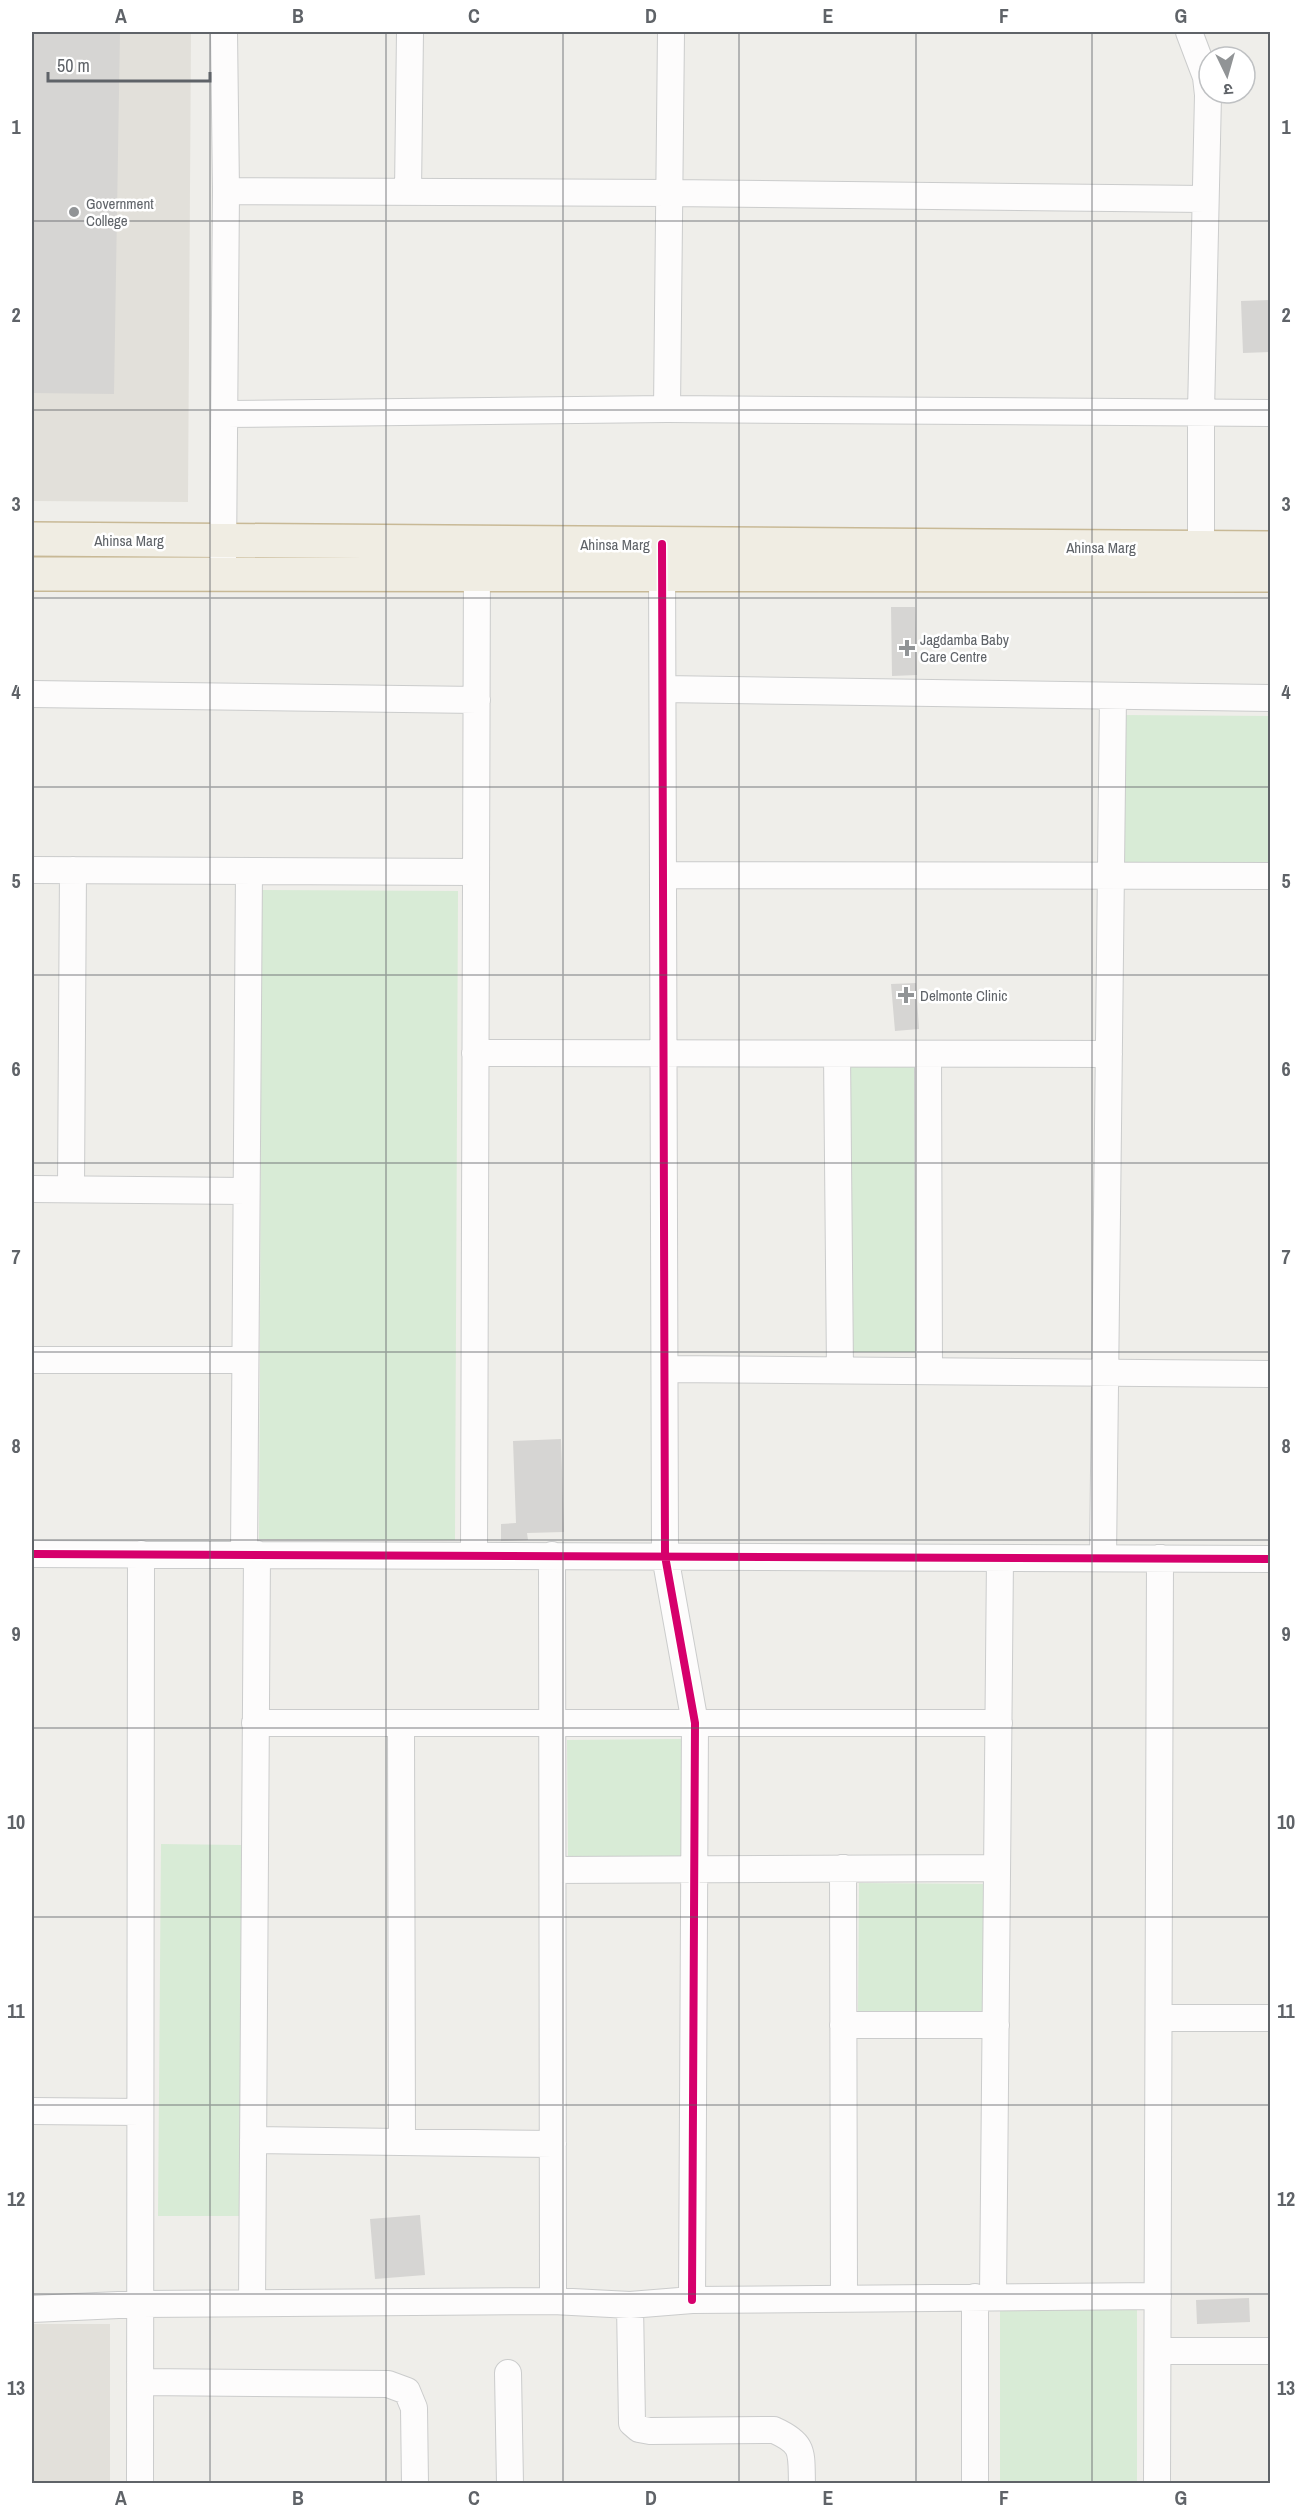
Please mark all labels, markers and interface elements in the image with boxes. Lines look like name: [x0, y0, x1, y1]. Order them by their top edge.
text: A: [115, 2, 127, 29]
text: B: [292, 2, 304, 29]
text: C: [468, 2, 480, 29]
text: D: [645, 2, 657, 29]
text: E: [823, 2, 834, 29]
text: F: [999, 2, 1009, 29]
text: G: [1175, 2, 1187, 29]
scale bar: [48, 45, 210, 83]
north arrow: [1197, 45, 1257, 105]
text: 50 m: [57, 53, 90, 78]
text: उ: [1222, 79, 1234, 101]
text: 1: [11, 113, 21, 140]
text: 1: [1281, 113, 1291, 140]
place label: Government College: [86, 193, 154, 231]
marker: Government College: [67, 205, 81, 219]
text: 2: [11, 301, 21, 328]
text: 2: [1281, 301, 1291, 328]
text: 3: [11, 490, 21, 517]
text: 3: [1281, 490, 1291, 517]
street label: Ahinsa Marg: [93, 530, 164, 551]
street label: Ahinsa Marg: [579, 534, 650, 555]
street label: Ahinsa Marg: [1065, 537, 1136, 558]
place label: Jagdamba Baby Care Centre: [920, 629, 1010, 667]
marker: Jagdamba Baby Care Centre: [898, 639, 916, 657]
text: 4: [11, 678, 21, 705]
text: 4: [1281, 678, 1291, 705]
text: 5: [11, 867, 21, 894]
text: 5: [1281, 867, 1291, 894]
place label: Delmonte Clinic: [920, 985, 1008, 1006]
marker: Delmonte Clinic: [897, 986, 915, 1004]
text: 6: [11, 1055, 21, 1082]
text: 6: [1281, 1055, 1291, 1082]
text: 7: [11, 1243, 21, 1270]
text: 7: [1281, 1243, 1291, 1270]
text: 8: [11, 1432, 21, 1459]
text: 8: [1281, 1432, 1291, 1459]
text: 9: [11, 1620, 21, 1647]
text: 9: [1281, 1620, 1291, 1647]
text: 10: [7, 1808, 25, 1835]
text: 10: [1277, 1808, 1295, 1835]
text: 11: [7, 1997, 26, 2024]
text: 11: [1277, 1997, 1296, 2024]
text: 12: [7, 2185, 25, 2212]
text: 12: [1277, 2185, 1295, 2212]
text: 13: [7, 2374, 25, 2401]
text: 13: [1277, 2374, 1295, 2401]
text: A: [115, 2484, 127, 2511]
text: B: [292, 2484, 304, 2511]
text: C: [468, 2484, 480, 2511]
text: D: [645, 2484, 657, 2511]
text: E: [823, 2484, 834, 2511]
text: F: [999, 2484, 1009, 2511]
text: G: [1175, 2484, 1187, 2511]

